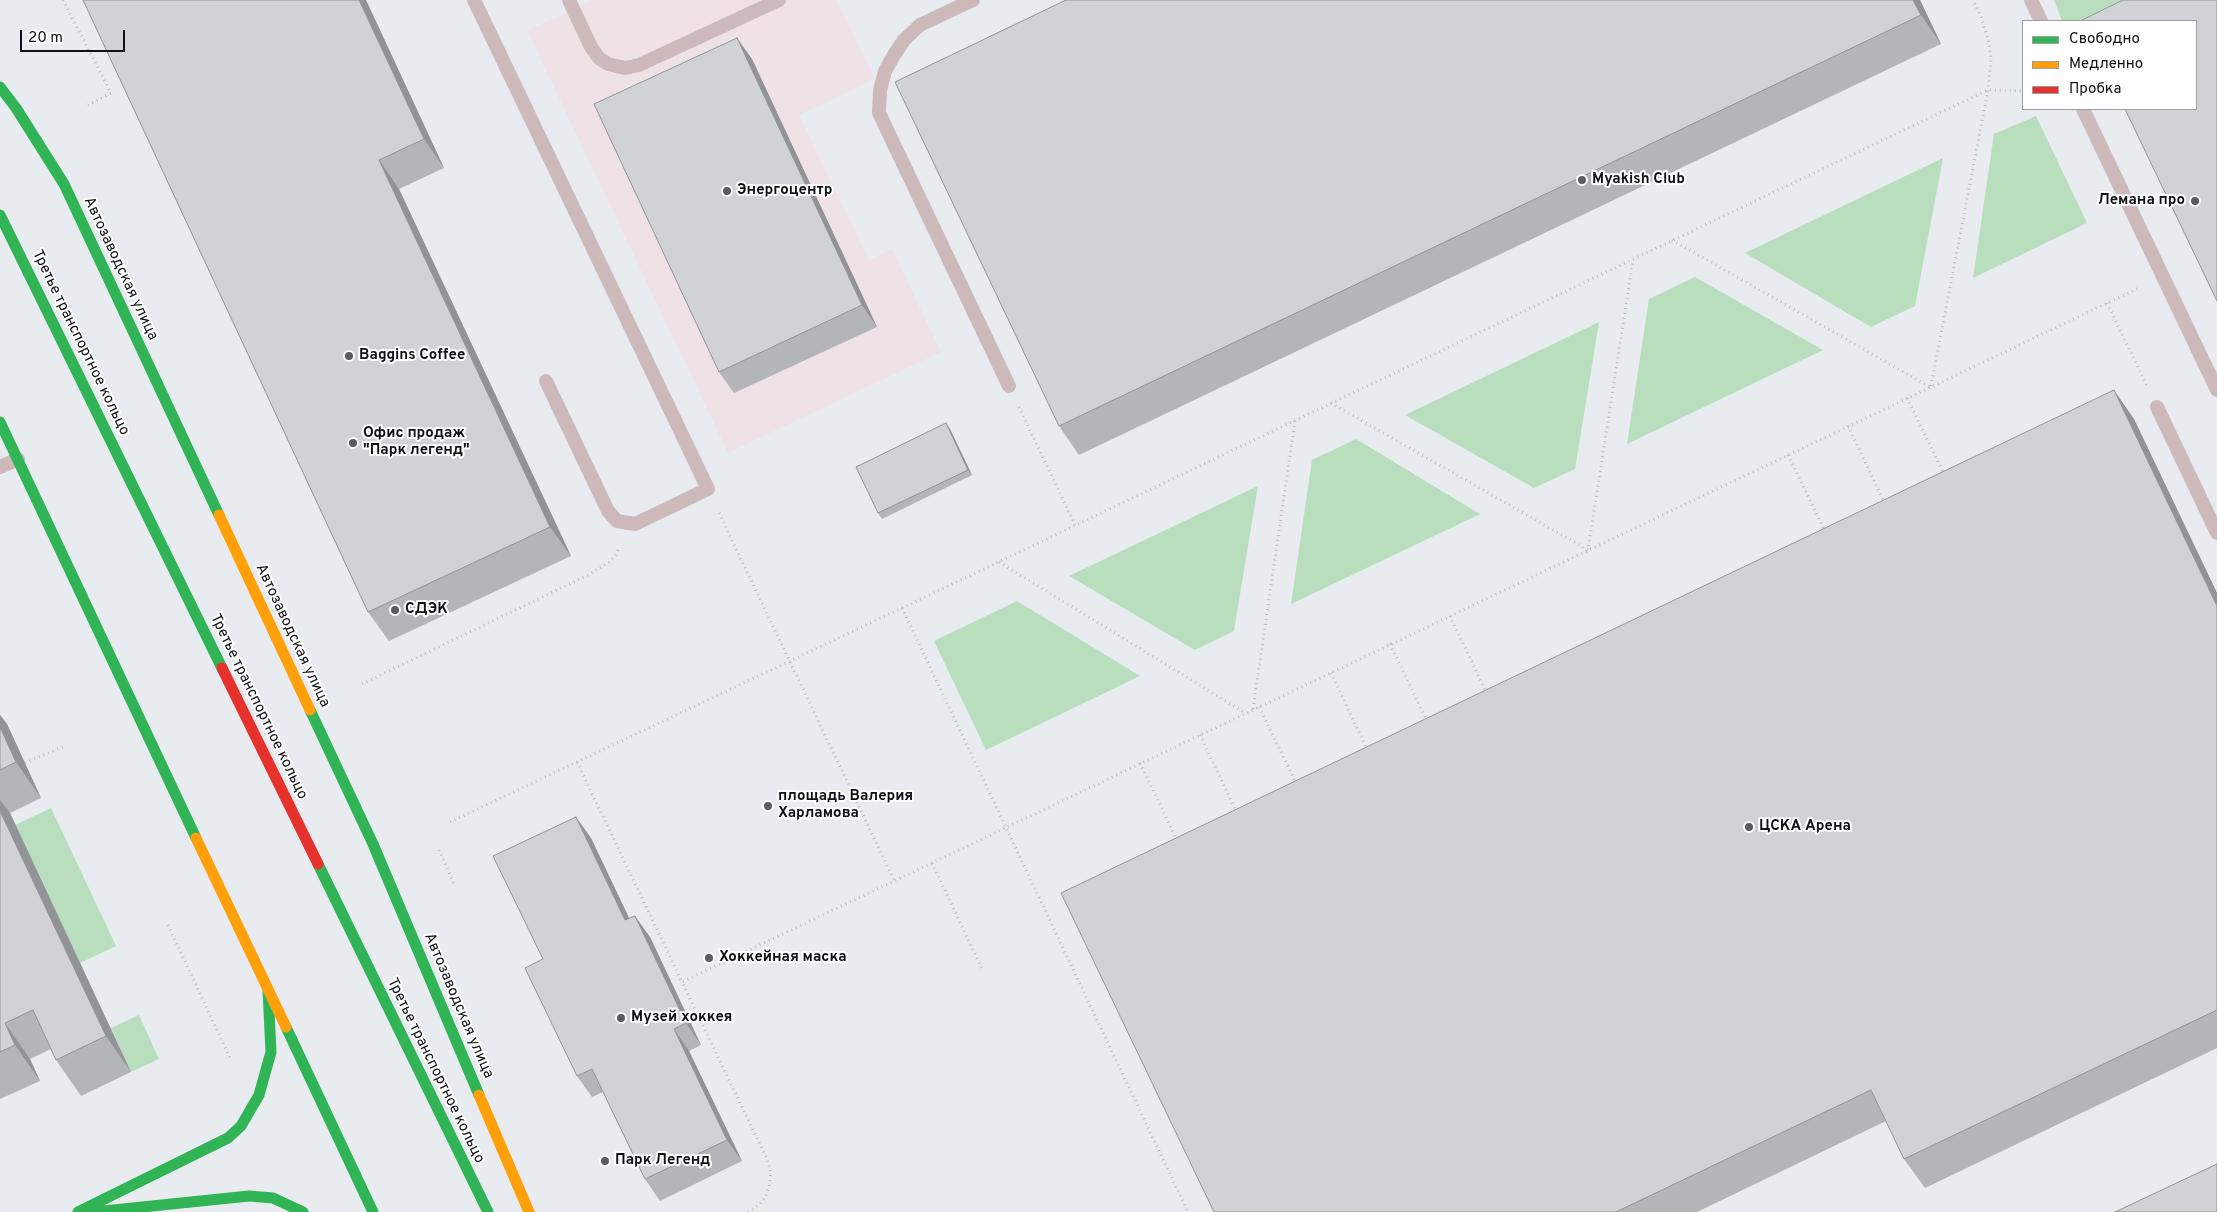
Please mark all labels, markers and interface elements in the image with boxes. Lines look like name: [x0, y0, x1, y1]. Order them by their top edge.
scale bar: [22, 20, 128, 52]
legend: [2022, 20, 2197, 110]
text: 20 m: [28, 29, 63, 48]
text: Свободно: [2069, 30, 2140, 49]
text: Медленно: [2069, 55, 2143, 74]
text: Пробка: [2069, 80, 2121, 99]
place label: Myakish Club: [1592, 171, 1685, 189]
marker: Myakish Club: [1576, 174, 1588, 186]
place label: Энергоцентр: [737, 182, 832, 200]
marker: Энергоцентр: [721, 185, 733, 197]
place label: Лемана про: [2098, 192, 2185, 210]
street label: Автозаводская улица: [79, 195, 161, 343]
marker: Лемана про: [2189, 195, 2201, 207]
street label: Третье транспортное кольцо: [27, 247, 133, 439]
place label: Baggins Coffee: [359, 347, 465, 365]
marker: Baggins Coffee: [343, 350, 355, 362]
place label: Офис продаж "Парк легенд": [363, 425, 470, 460]
marker: Офис продаж "Парк легенд": [347, 437, 359, 449]
street label: Автозаводская улица: [251, 562, 333, 710]
place label: СДЭК: [405, 601, 448, 619]
marker: СДЭК: [389, 604, 401, 616]
street label: Третье транспортное кольцо: [205, 611, 311, 803]
place label: площадь Валерия Харламова: [778, 788, 913, 823]
marker: площадь Валерия Харламова: [762, 800, 774, 812]
place label: ЦСКА Арена: [1759, 818, 1851, 836]
marker: ЦСКА Арена: [1743, 821, 1755, 833]
street label: Автозаводская улица: [419, 931, 497, 1081]
place label: Хоккейная маска: [719, 949, 847, 967]
marker: Хоккейная маска: [703, 952, 715, 964]
street label: Третье транспортное кольцо: [382, 975, 488, 1167]
place label: Музей хоккея: [631, 1009, 733, 1027]
marker: Музей хоккея: [615, 1012, 627, 1024]
place label: Парк Легенд: [615, 1152, 710, 1170]
marker: Парк Легенд: [599, 1155, 611, 1167]

